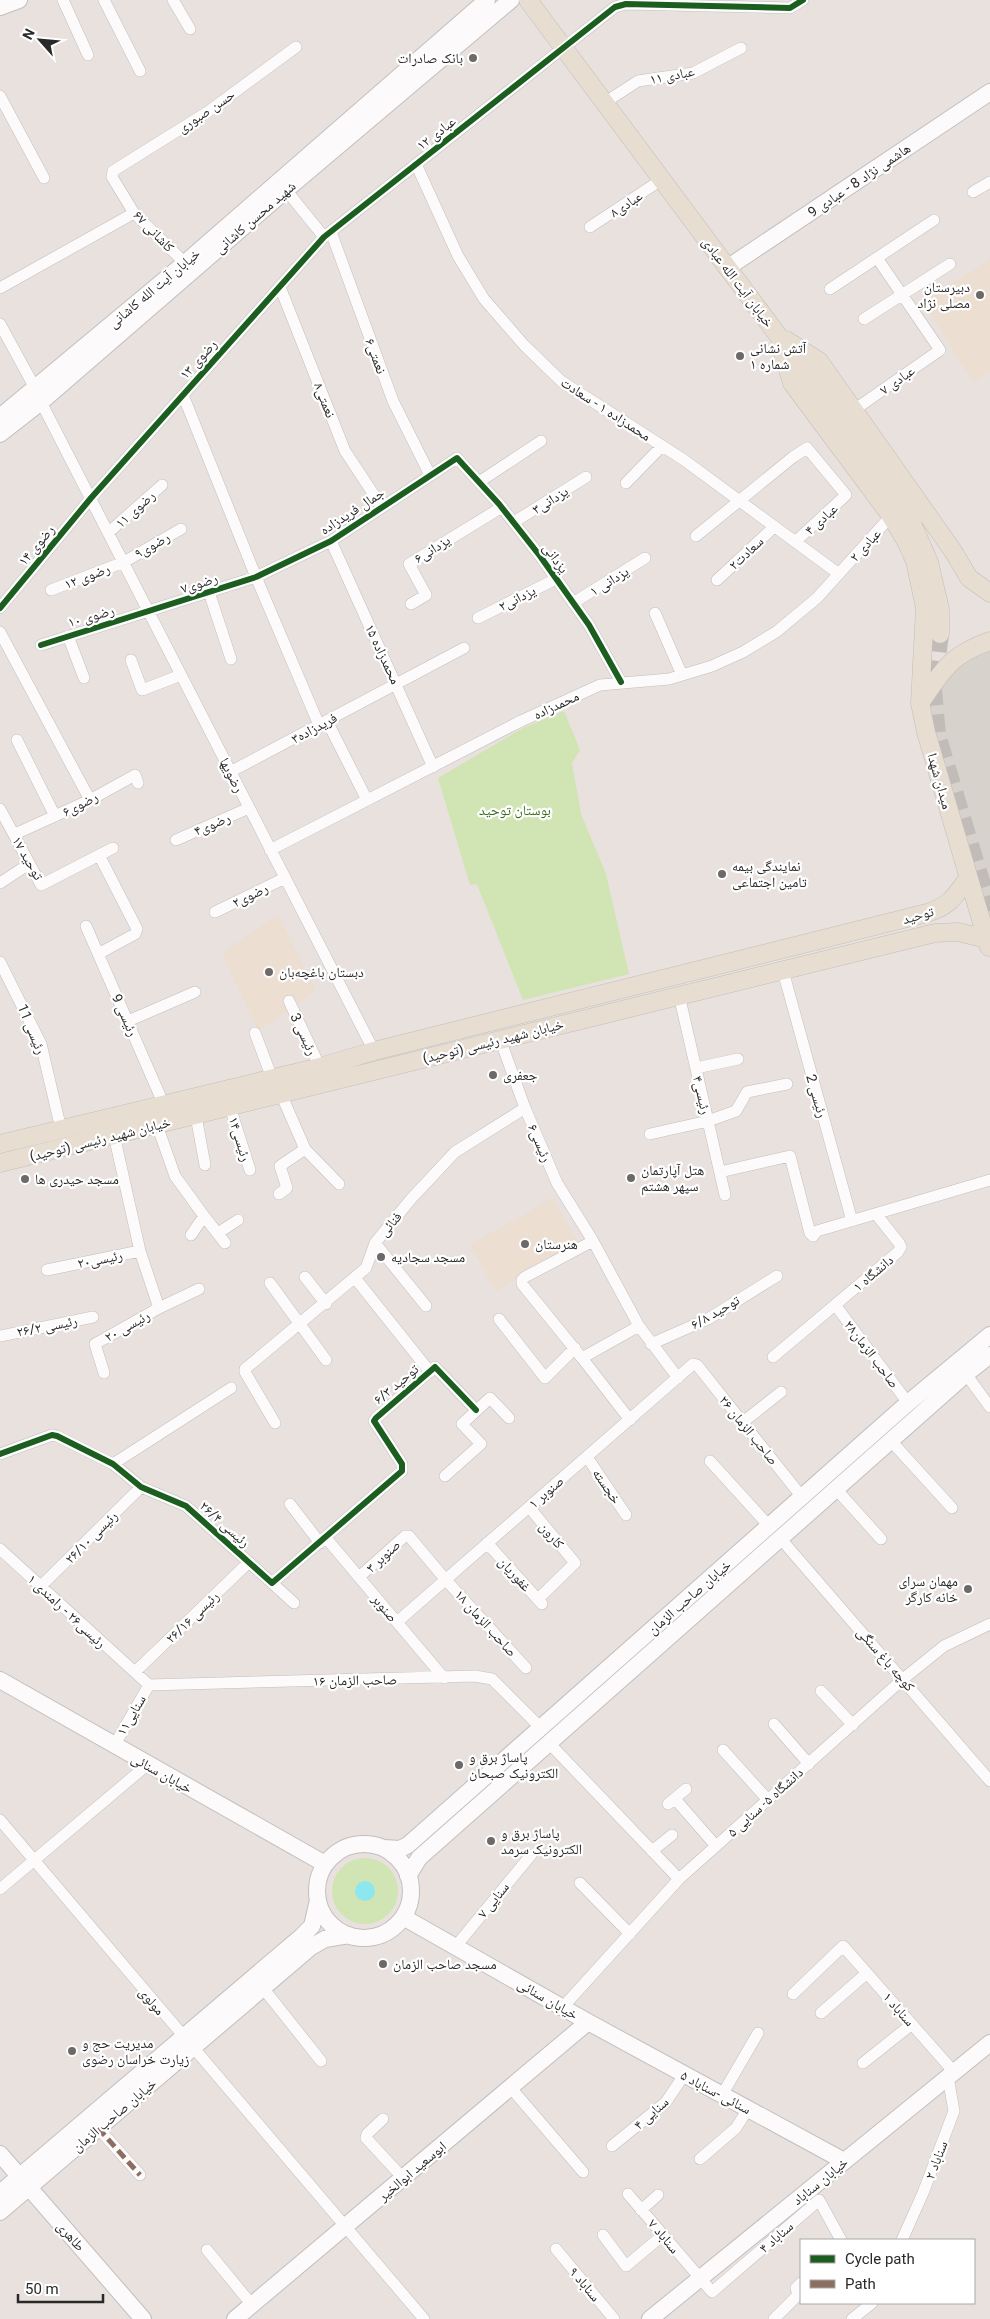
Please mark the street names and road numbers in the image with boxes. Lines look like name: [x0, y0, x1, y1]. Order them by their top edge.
street label: عبادی ١١: [648, 63, 696, 88]
street label: حسن صبوری: [174, 86, 238, 137]
street label: عبادی ۱۲: [413, 113, 459, 154]
street label: هاشمی نژاد 8 - عبادی 9: [805, 140, 914, 221]
street label: شهید محسن کاشانی: [211, 178, 299, 257]
street label: عبادی۸: [607, 187, 646, 221]
street label: کاشانی ۶۷: [130, 207, 178, 256]
street label: خیابان آیت الله عبادی: [698, 234, 777, 331]
street label: خیابان آیت الله کاشانی: [105, 245, 204, 332]
street label: رضوی ۱۳: [176, 336, 221, 383]
street label: نعمتی۶: [361, 336, 390, 376]
street label: عبادی ۷: [876, 362, 918, 399]
street label: محمدزاده ۱ - سعادت: [557, 374, 654, 445]
street label: نعمتی۸: [310, 380, 339, 420]
street label: یزدانی۳: [529, 483, 572, 518]
street label: جمال فریدزاده: [317, 484, 388, 538]
street label: رضوی ۱۱: [112, 487, 159, 532]
street label: عبادی ۴: [801, 500, 841, 539]
street label: رضوی ۱۴: [15, 522, 58, 569]
street label: عبادی ۲: [846, 525, 885, 565]
street label: رضوی۹: [132, 529, 173, 562]
street label: یزدانی۶: [411, 532, 454, 567]
street label: سعادت۲: [725, 533, 767, 573]
street label: یزدانی: [539, 540, 572, 577]
street label: رضوی ۱۲: [62, 560, 112, 593]
street label: یزدانی ۱: [587, 563, 632, 600]
street label: رضوی۷: [178, 570, 220, 597]
street label: یزدانی۲: [496, 582, 539, 615]
street label: رضوی ۱۰: [66, 602, 116, 631]
street label: محمدزاده ۱۵: [361, 621, 404, 687]
street label: محمدزاده: [531, 688, 582, 723]
street label: فریدزاده۳: [288, 709, 340, 748]
street label: میدان شهدا: [923, 751, 956, 811]
street label: رضویها: [216, 755, 247, 795]
street label: رضوی۶: [59, 788, 101, 821]
street label: رضوی۴: [191, 809, 233, 840]
street label: توحید ۱۷: [8, 833, 47, 883]
street label: رضوی۲: [229, 879, 271, 911]
street label: توحید: [900, 903, 936, 928]
street label: رئیسی 9: [108, 991, 141, 1039]
street label: رئیسی 11: [14, 1002, 49, 1057]
street label: رئیسی 3: [286, 1010, 321, 1058]
street label: خیابان شهید رئیسی (توحید): [421, 1016, 565, 1067]
street label: رئیسی 2: [802, 1072, 831, 1120]
street label: رئیسی۴: [689, 1074, 714, 1116]
street label: خیابان شهید رئیسی (توحید): [28, 1114, 172, 1165]
street label: رئیسی۱۴: [225, 1115, 254, 1164]
street label: رئیسی۶: [524, 1122, 555, 1165]
street label: فنائی: [375, 1208, 406, 1240]
street label: رئیسی۲۰: [76, 1247, 124, 1272]
street label: دانشگاه ۱: [850, 1251, 897, 1294]
street label: توحید ۶/۸: [688, 1292, 743, 1333]
street label: رئیسی ۲۰: [102, 1307, 153, 1346]
street label: رئیسی ۲۶/۲: [15, 1312, 79, 1341]
street label: صاحب الزمان۲۸: [840, 1317, 903, 1392]
street label: توحید ۶/۳: [370, 1360, 423, 1408]
street label: صاحب الزمان ۲۶: [715, 1392, 782, 1468]
street label: خجسته: [589, 1465, 625, 1507]
street label: صنوبر ۱: [525, 1473, 567, 1512]
street label: رئیسی ۲۶/۴: [196, 1498, 253, 1551]
street label: رئیسی ۲۶/۱۰: [61, 1507, 121, 1567]
street label: کارون: [536, 1518, 568, 1552]
street label: صنوبر ۳: [363, 1536, 404, 1577]
street label: غفوریان: [495, 1553, 535, 1595]
street label: خیابان صاحب الزمان: [644, 1556, 735, 1638]
street label: رئیسی۲۶ - رامندی ۱: [24, 1571, 109, 1652]
street label: صاحب الزمان ۱۸: [451, 1586, 520, 1660]
street label: رئیسی ۲۶/۱۶: [162, 1588, 223, 1647]
street label: صنوبر: [367, 1590, 401, 1626]
street label: کوچه باغ سنگی: [852, 1624, 918, 1696]
street label: صاحب الزمان ۱۶: [313, 1671, 397, 1690]
street label: سنایی۱۱: [113, 1692, 150, 1738]
street label: خیابان سنائی: [128, 1750, 195, 1797]
street label: دانشگاه ۵- سنایی ۵: [724, 1764, 807, 1841]
street label: سنایی ۷: [474, 1879, 513, 1922]
street label: خیابان سنائی: [515, 1975, 581, 2024]
street label: مولوی: [135, 1984, 168, 2019]
street label: سناباد ۱: [880, 1989, 918, 2030]
street label: سنائی -سناباد ۵: [678, 2067, 754, 2118]
street label: خیابان صاحب الزمان: [69, 2075, 160, 2156]
street label: سنایی ۴: [630, 2093, 672, 2133]
street label: ابوسعید ابوالخیر: [374, 2138, 450, 2206]
street label: سناباد ۲: [921, 2139, 951, 2182]
street label: خیابان سناباد: [789, 2154, 852, 2209]
street label: سناباد ۷: [645, 2216, 683, 2257]
street label: طاهری: [53, 2218, 88, 2255]
street label: سناباد ۴: [756, 2218, 797, 2256]
street label: سناباد ۹: [566, 2264, 604, 2305]

